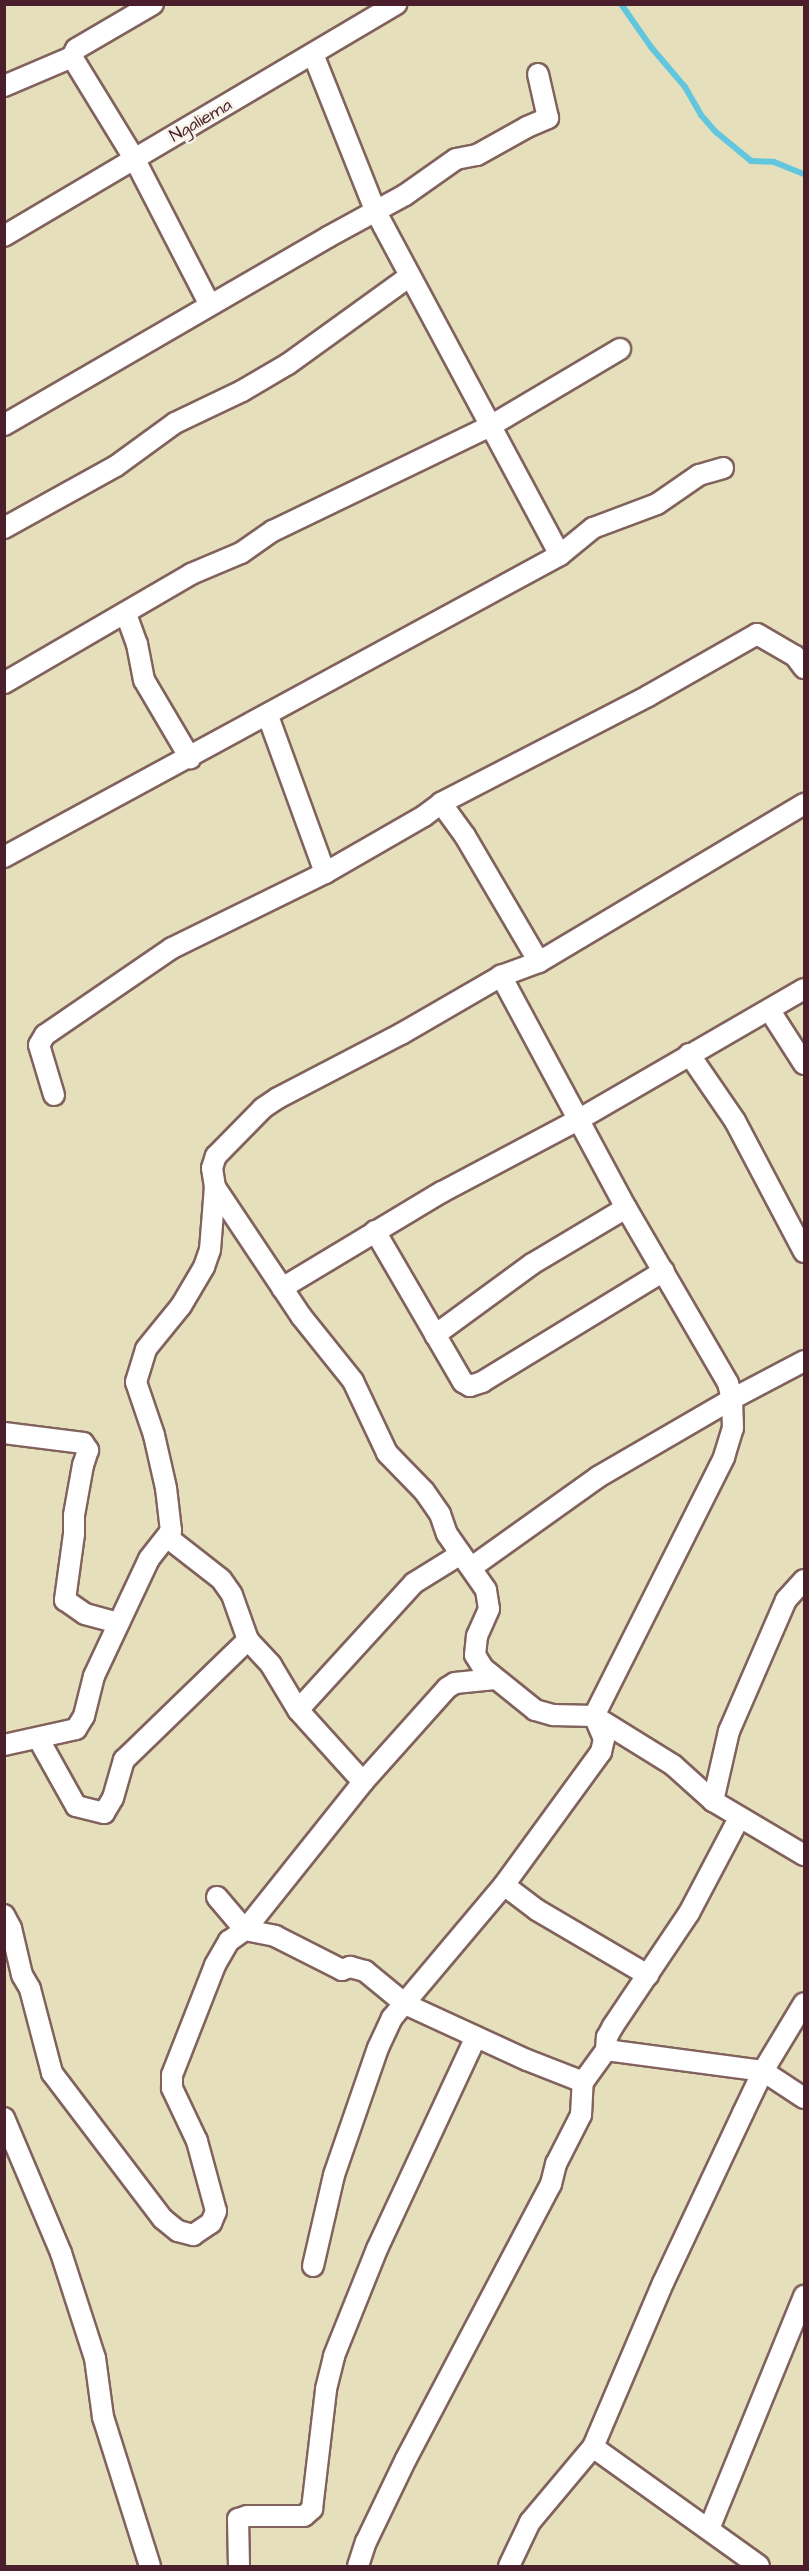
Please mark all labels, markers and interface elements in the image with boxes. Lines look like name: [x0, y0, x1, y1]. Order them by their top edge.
street label: Ngaliema: [166, 95, 236, 147]

